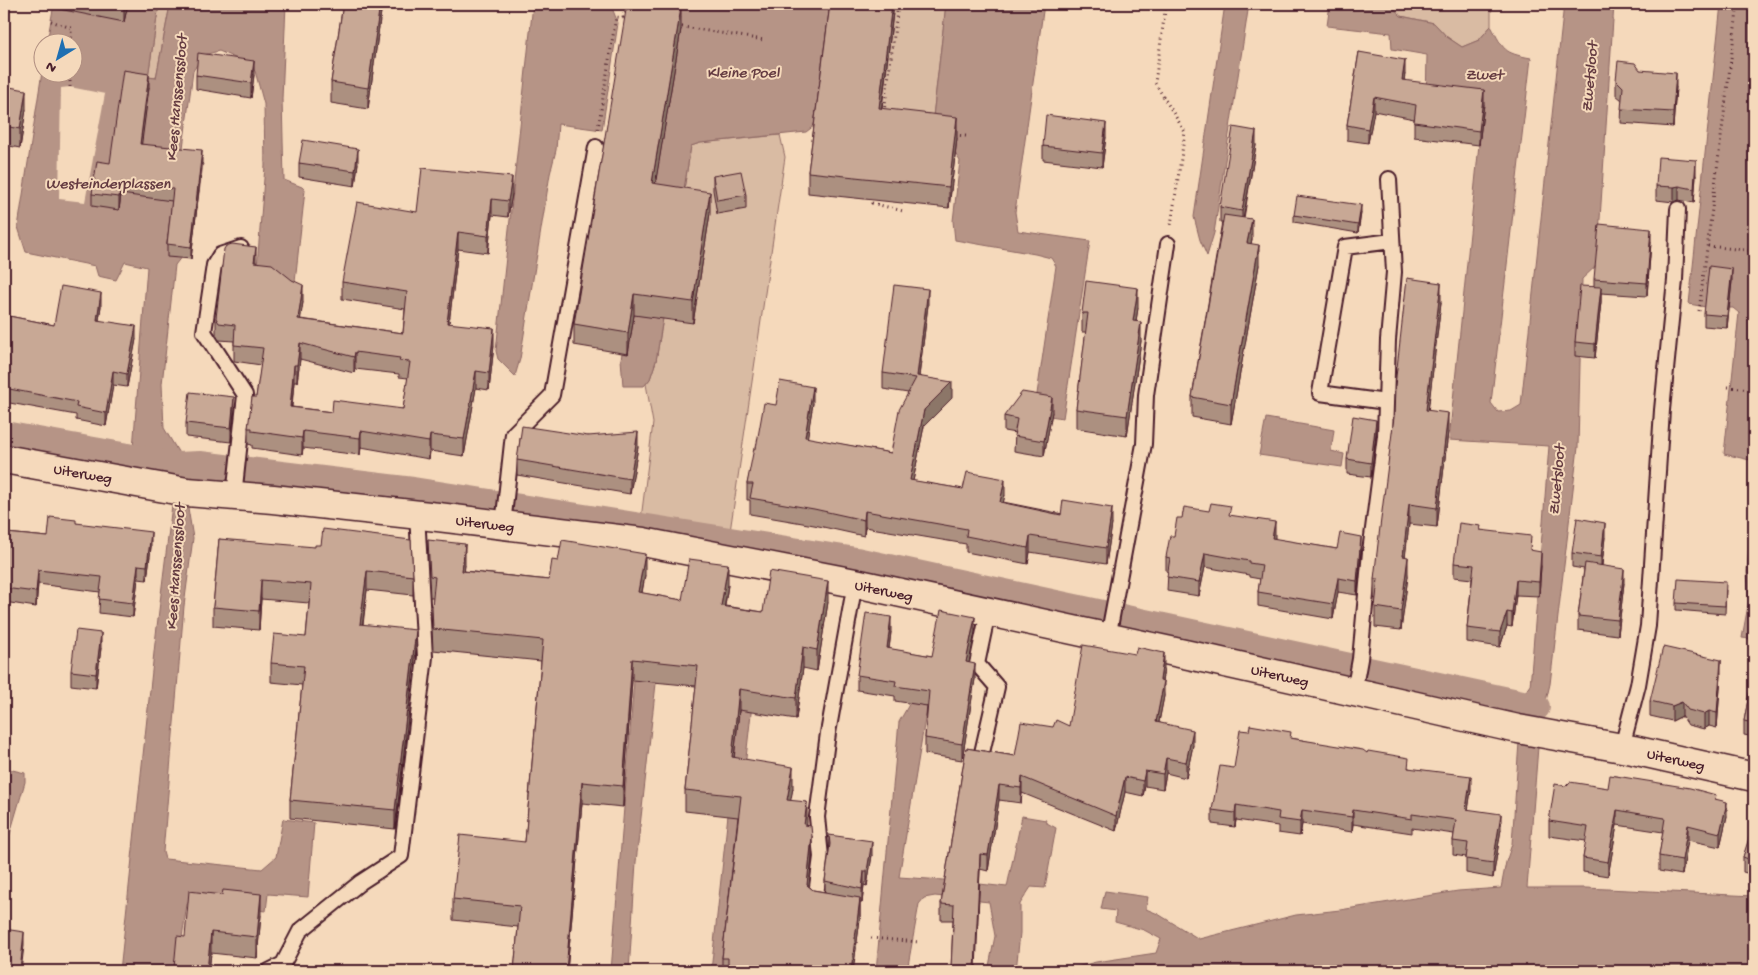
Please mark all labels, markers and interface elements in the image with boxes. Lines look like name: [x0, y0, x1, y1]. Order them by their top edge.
north arrow: [32, 32, 82, 82]
water label: Kees Hanssenssloot: [164, 32, 194, 162]
water label: Zwetsloot: [1579, 39, 1604, 113]
text: N: [43, 57, 60, 76]
water label: Kleine Poel: [707, 65, 781, 84]
water label: Zwet: [1465, 67, 1505, 86]
water label: Westeinderplassen: [46, 176, 171, 195]
water label: Zwetsloot: [1546, 442, 1571, 516]
street label: Uiterweg: [52, 461, 113, 489]
water label: Kees Hanssenssloot: [164, 501, 192, 631]
street label: Uiterweg: [454, 512, 515, 538]
street label: Uiterweg: [853, 577, 914, 607]
street label: Uiterweg: [1249, 662, 1310, 692]
street label: Uiterweg: [1645, 746, 1706, 776]

